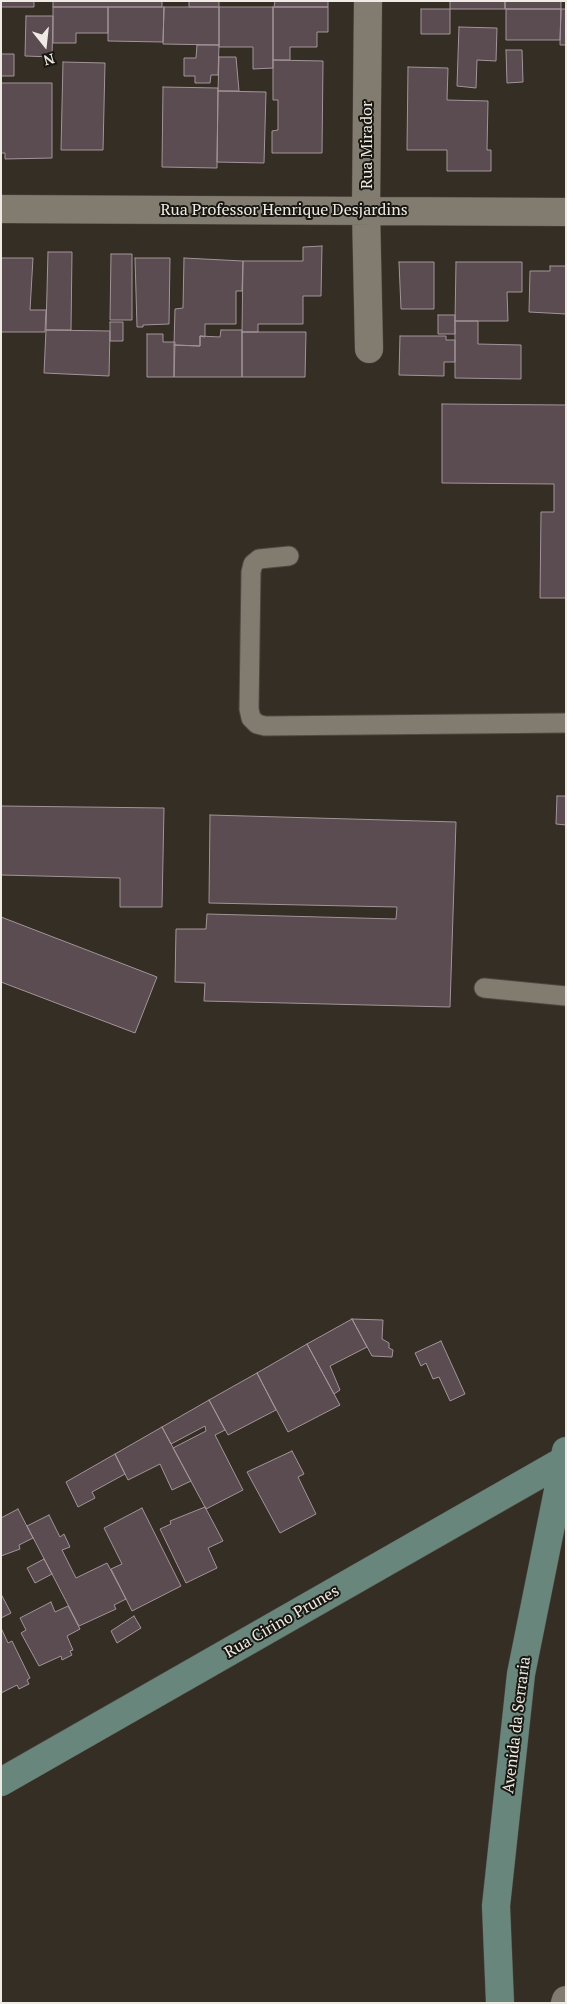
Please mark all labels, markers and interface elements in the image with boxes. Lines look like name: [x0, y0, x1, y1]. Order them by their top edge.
north arrow: [20, 20, 70, 70]
text: N: [42, 49, 57, 70]
street label: Rua Mirador: [357, 101, 377, 189]
street label: Rua Professor Henrique Desjardins: [160, 200, 408, 220]
street label: Rua Cirino Prunes: [221, 1581, 343, 1663]
street label: Avenida da Serraria: [499, 1655, 535, 1795]

